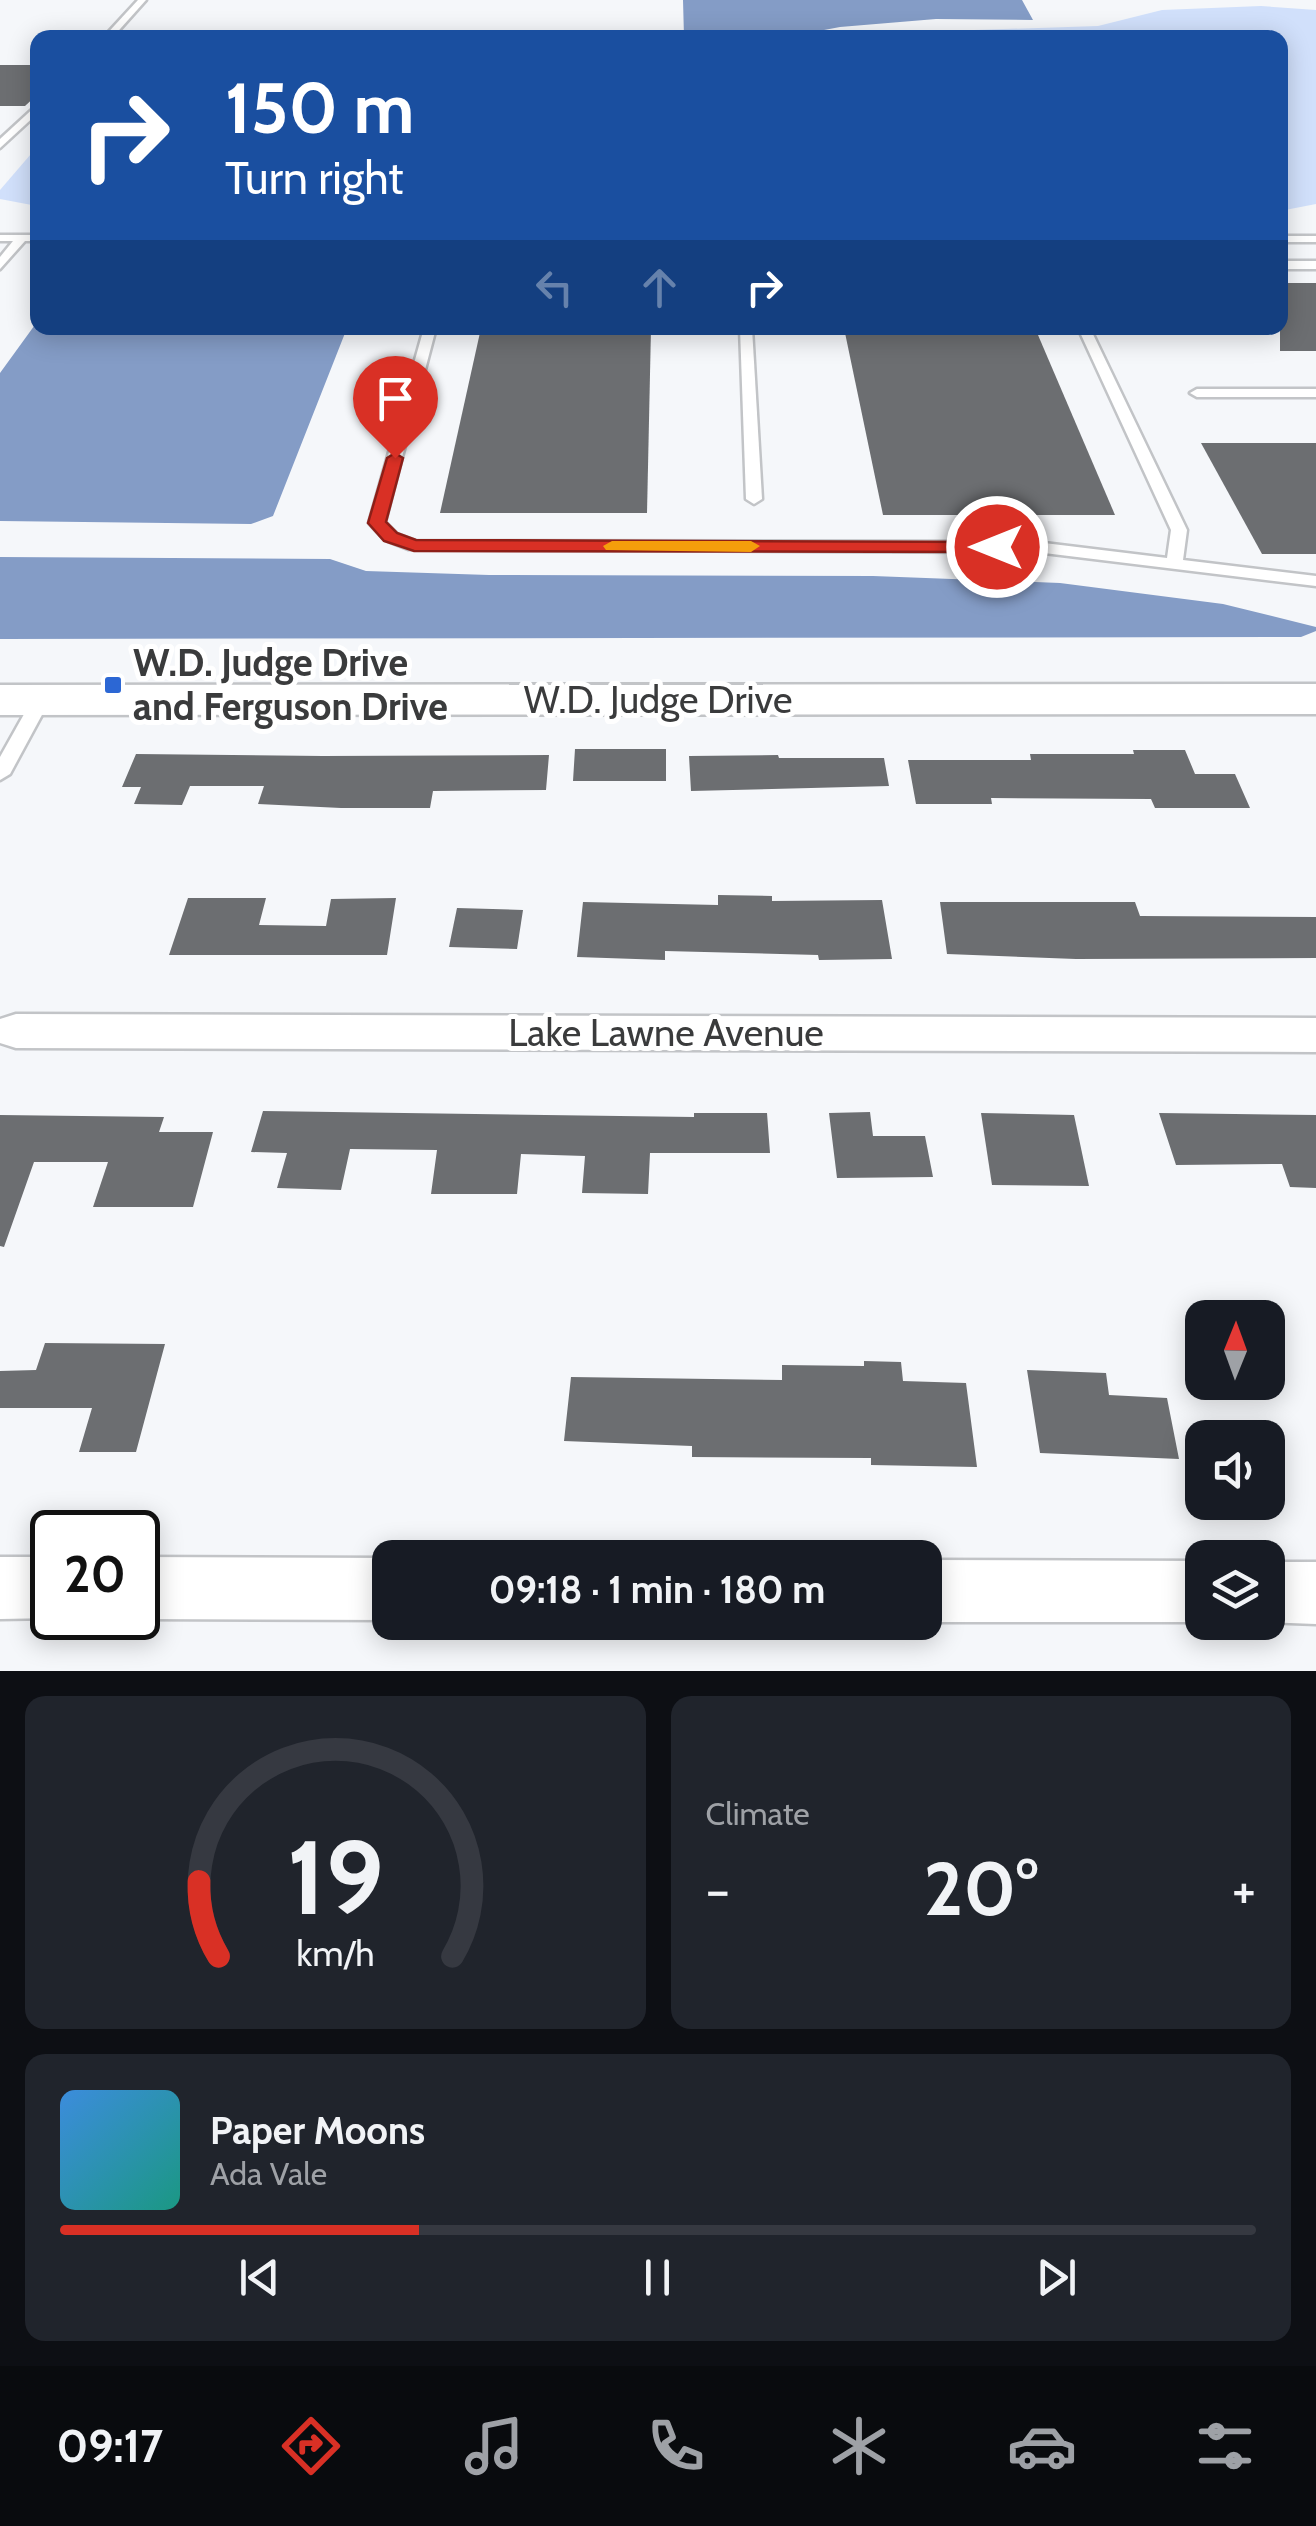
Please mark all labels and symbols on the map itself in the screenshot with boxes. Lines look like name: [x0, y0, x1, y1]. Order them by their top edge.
pin: [353, 356, 438, 459]
position arrow: [945, 495, 1049, 599]
place label: W.D. Judge Drive and Ferguson Drive: [133, 639, 448, 730]
marker: W.D. Judge Drive and Ferguson Drive: [102, 674, 124, 696]
street label: W.D. Judge Drive: [524, 676, 792, 723]
street label: Lake Lawne Avenue: [508, 1009, 824, 1056]
north arrow: [1185, 1300, 1285, 1400]
speed limit sign: 20: [30, 1510, 160, 1640]

